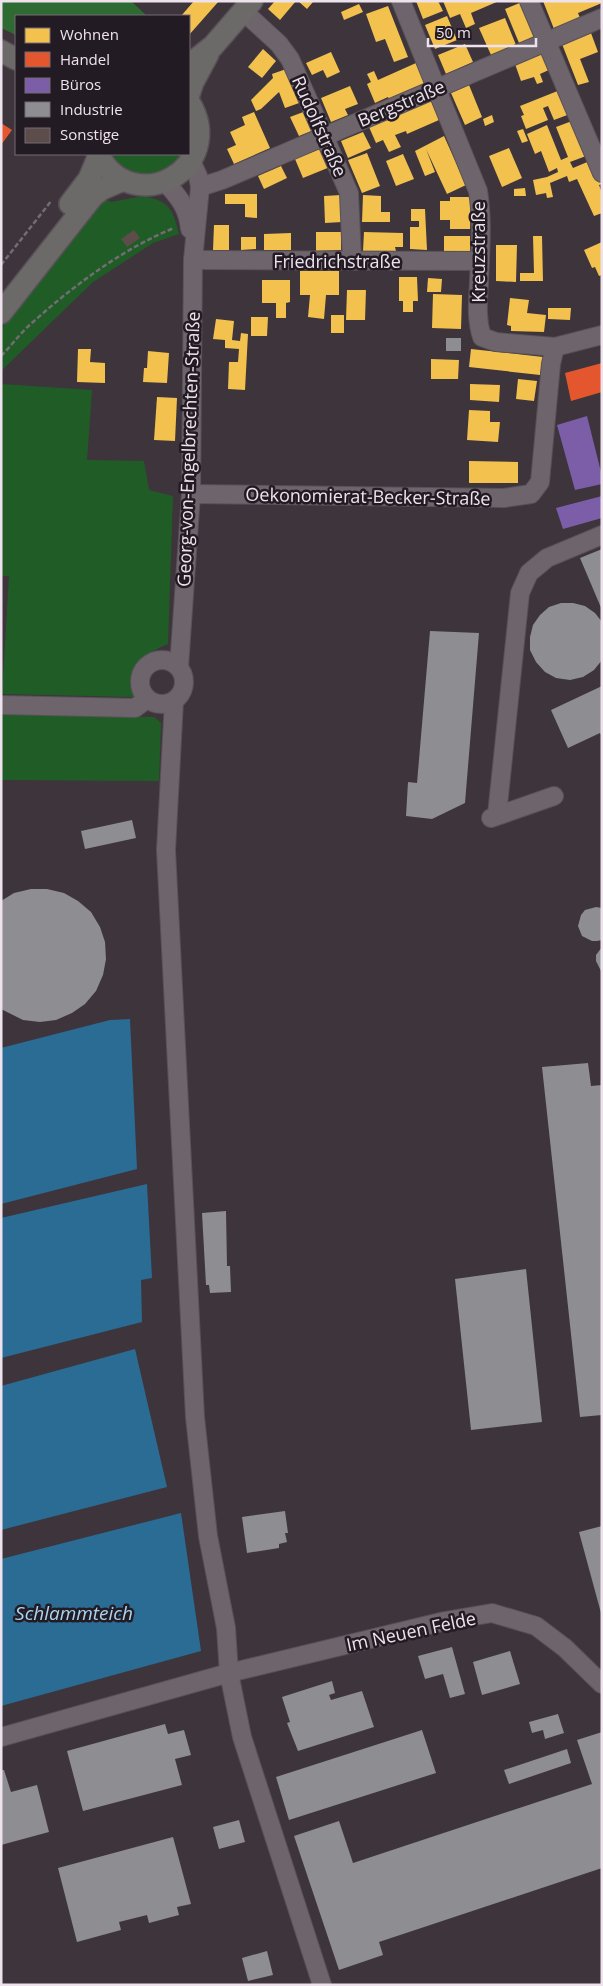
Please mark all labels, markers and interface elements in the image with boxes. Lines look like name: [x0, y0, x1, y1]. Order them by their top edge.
legend: [15, 15, 190, 155]
scale bar: [428, 15, 536, 47]
text: 50 m: [436, 22, 471, 42]
text: Wohnen: [60, 24, 119, 44]
text: Handel: [60, 49, 110, 69]
street label: Rudolfstraße: [287, 72, 353, 180]
text: Büros: [60, 74, 101, 94]
street label: Bergstraße: [354, 74, 448, 132]
text: Industrie: [60, 99, 123, 119]
text: Sonstige: [60, 124, 119, 144]
street label: Kreuzstraße: [466, 201, 490, 303]
street label: Friedrichstraße: [273, 249, 401, 273]
street label: Georg-von-Engelbrechten-Straße: [171, 311, 205, 587]
street label: Oekonomierat-Becker-Straße: [245, 482, 491, 510]
water label: Schlammteich: [15, 1600, 133, 1626]
street label: Im Neuen Felde: [344, 1606, 478, 1656]

